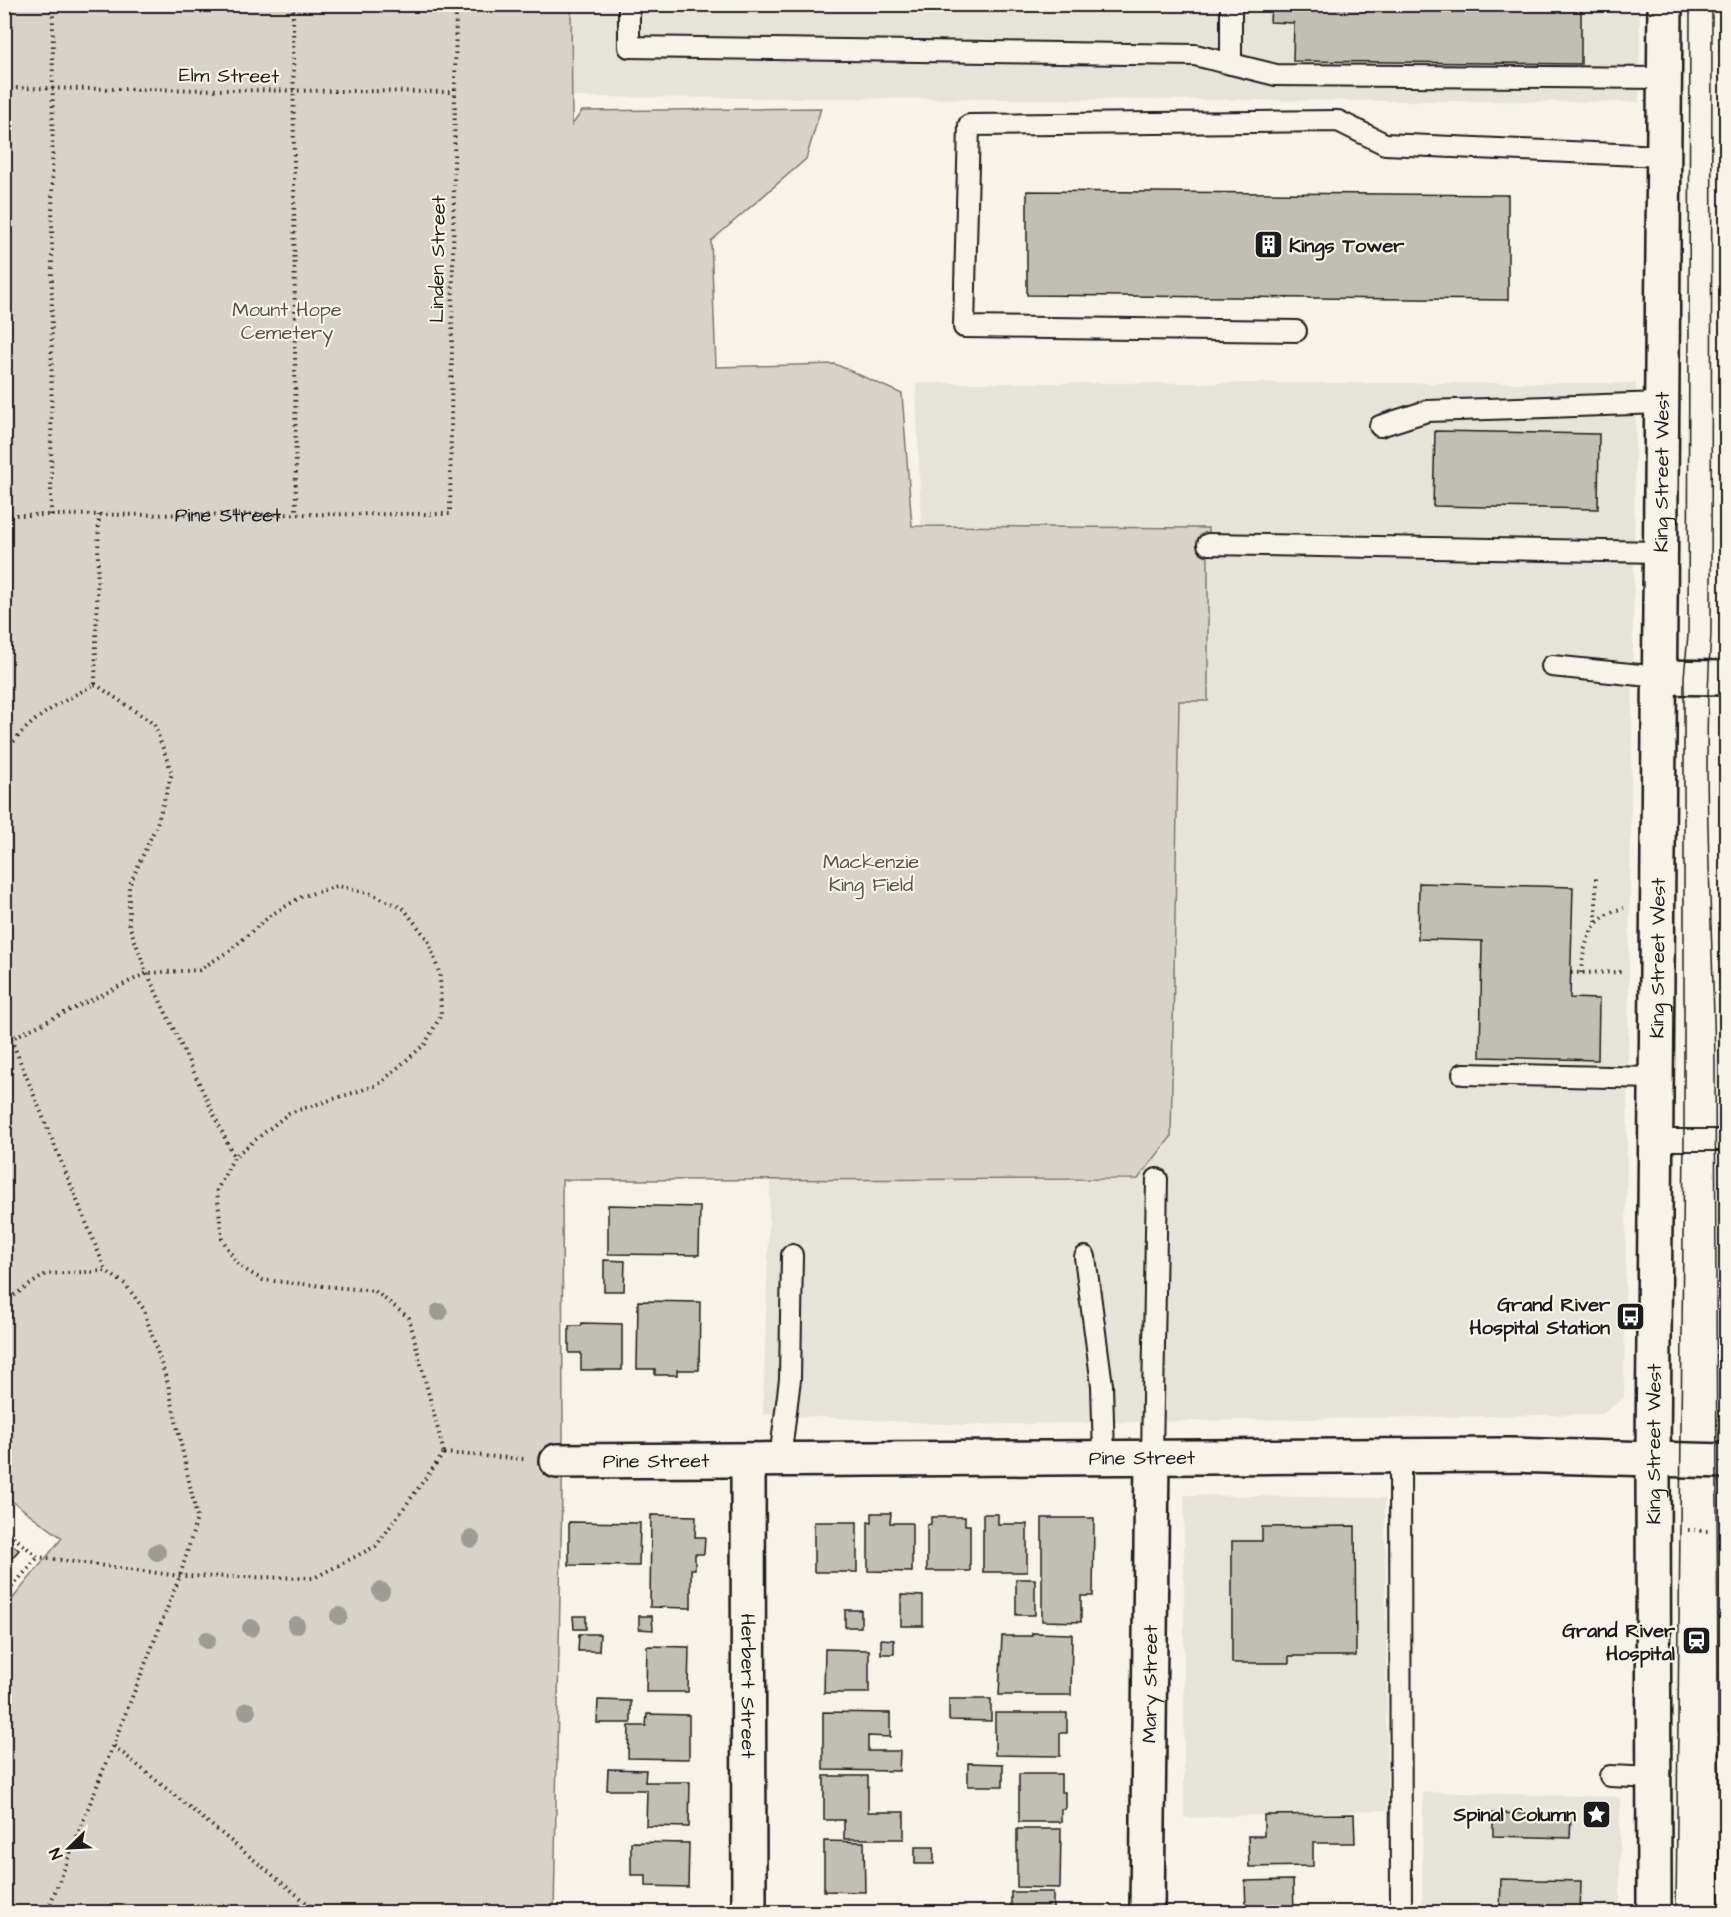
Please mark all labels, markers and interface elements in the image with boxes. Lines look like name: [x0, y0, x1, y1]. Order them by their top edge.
street label: Elm Street: [179, 61, 279, 91]
street label: Linden Street: [423, 195, 453, 323]
building icon: Kings Tower: [1252, 229, 1284, 261]
place label: Kings Tower: [1289, 232, 1405, 261]
park label: Mount Hope Cemetery: [232, 296, 342, 348]
street label: King Street West: [1647, 391, 1677, 553]
street label: Pine Street: [175, 501, 281, 530]
park label: Mackenzie King Field: [823, 848, 919, 900]
street label: King Street West: [1643, 877, 1673, 1039]
place label: Grand River Hospital Station: [1470, 1291, 1611, 1342]
bus stop icon: Grand River Hospital Station: [1615, 1300, 1647, 1332]
street label: King Street West: [1640, 1363, 1669, 1525]
street label: Pine Street: [1089, 1444, 1195, 1473]
street label: Pine Street: [603, 1447, 709, 1476]
street label: Herbert Street: [733, 1613, 762, 1759]
place label: Grand River Hospital: [1562, 1617, 1676, 1668]
street label: Mary Street: [1136, 1625, 1165, 1743]
station icon: Grand River Hospital: [1680, 1625, 1712, 1657]
place icon: Spinal Column: [1581, 1798, 1613, 1830]
place label: Spinal Column: [1452, 1801, 1576, 1829]
north arrow: [39, 1818, 99, 1878]
text: N: [44, 1845, 68, 1863]

